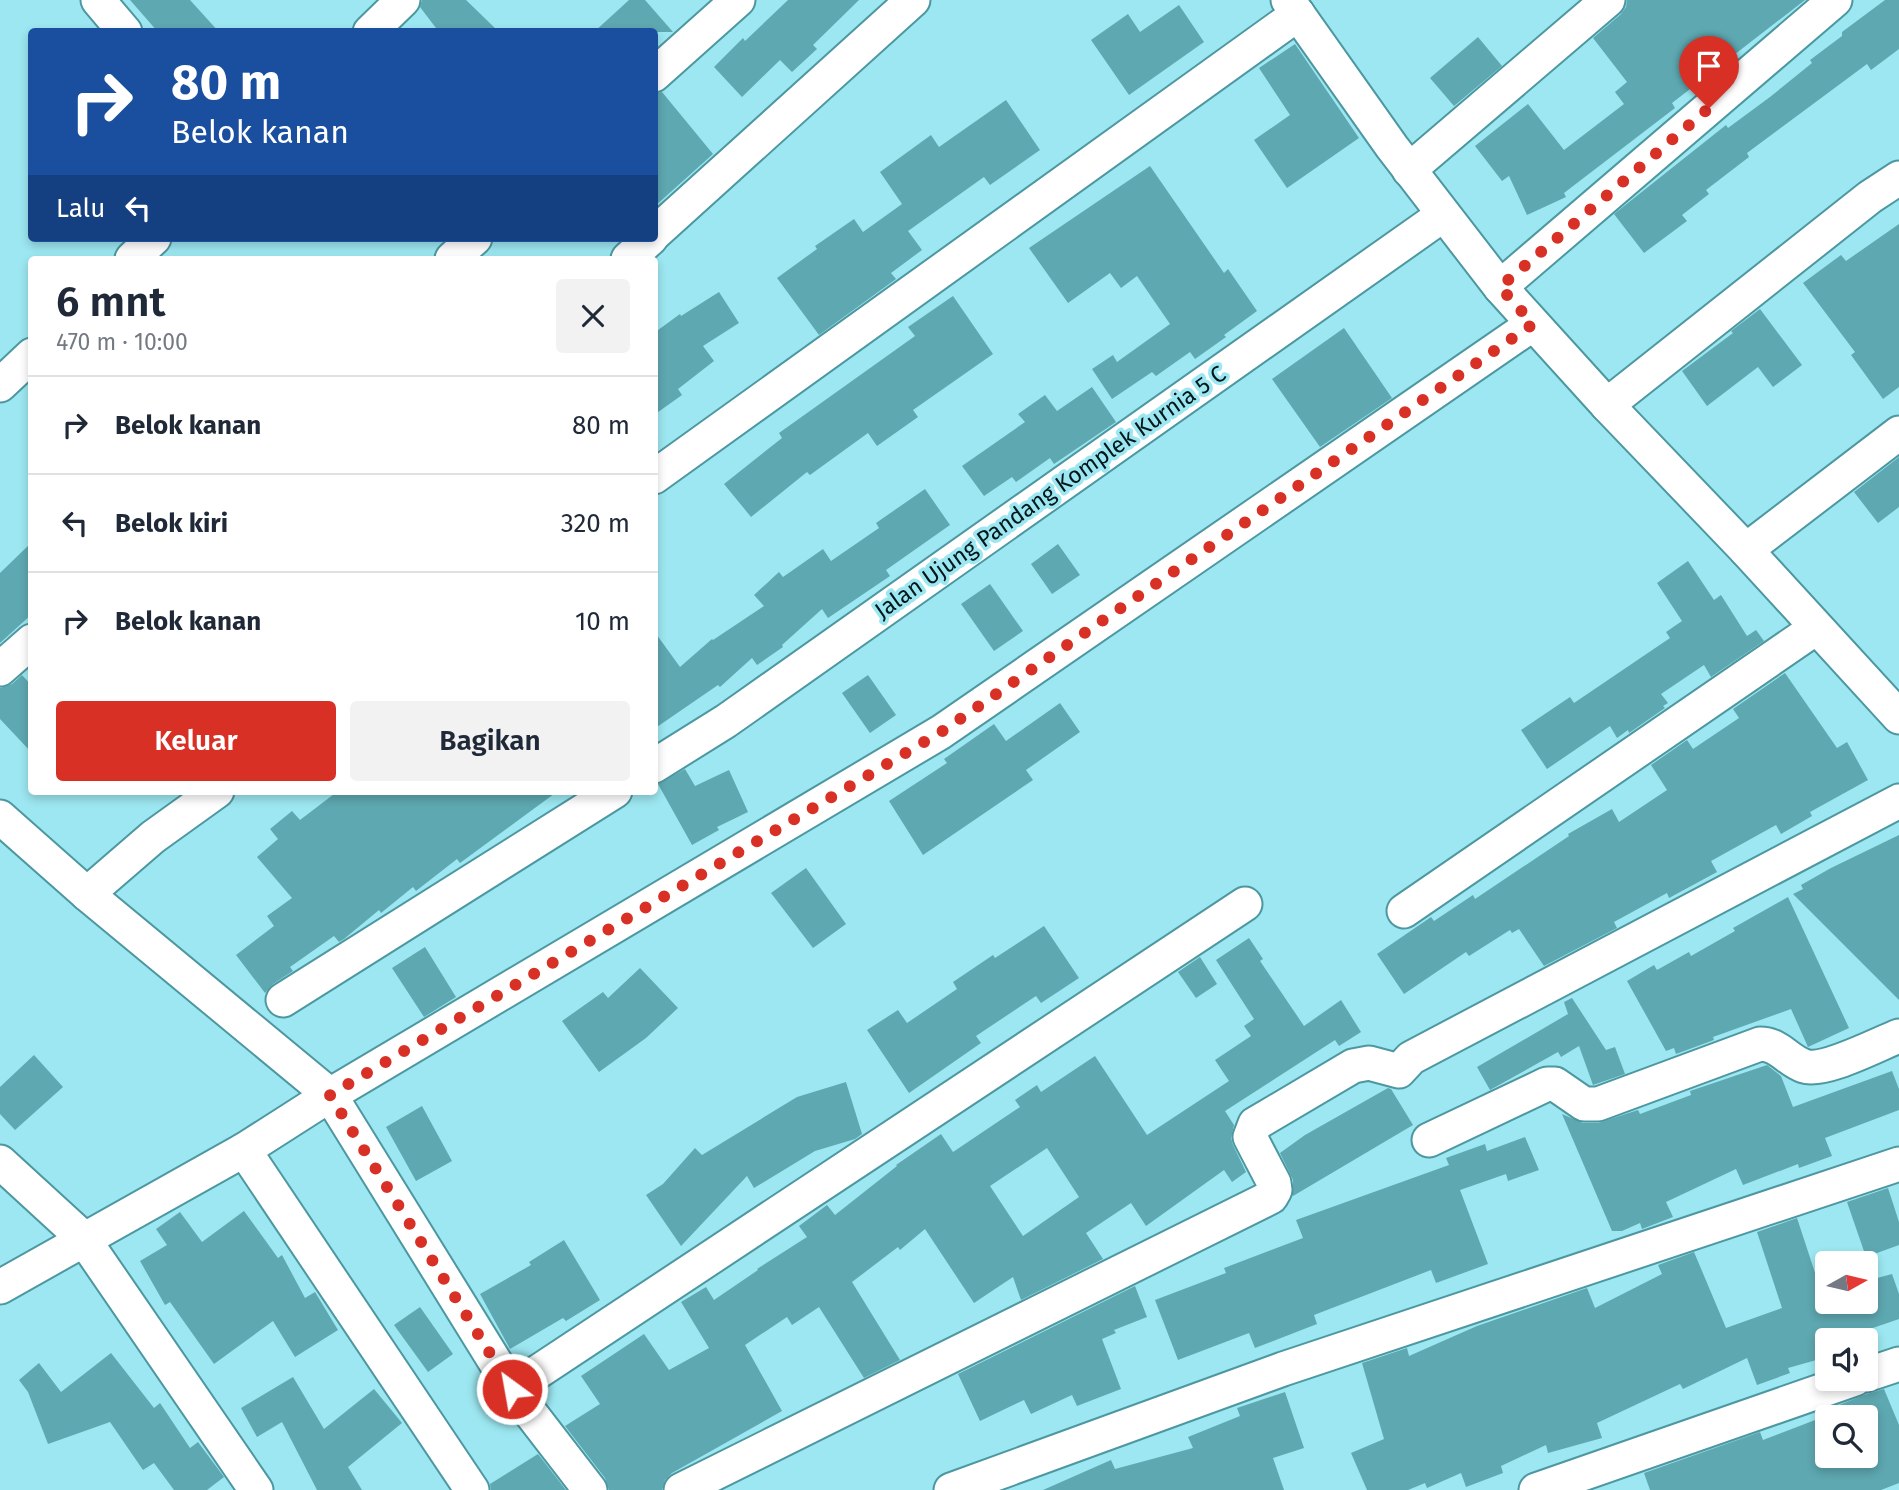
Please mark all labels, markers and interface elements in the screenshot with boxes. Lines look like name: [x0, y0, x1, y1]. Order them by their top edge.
pin: [1679, 36, 1739, 108]
icon: arrive: [1690, 47, 1728, 85]
text: 80 m: [171, 53, 281, 112]
icon: right: [56, 56, 147, 147]
text: Belok kanan: [171, 113, 349, 151]
icon: left: [119, 189, 157, 227]
text: Lalu: [56, 193, 105, 224]
text: 6 mnt: [56, 277, 166, 327]
button: close: [556, 279, 630, 353]
text: 470 m · 10:00: [56, 328, 188, 356]
street label: Jalan Ujung Pandang Komplek Kurnia 5 C: [869, 359, 1231, 625]
icon: right: [56, 406, 94, 444]
text: Belok kanan: [115, 410, 261, 441]
text: 80 m: [572, 410, 630, 441]
icon: left: [56, 504, 94, 542]
text: Belok kiri: [115, 508, 228, 539]
text: 320 m: [561, 508, 630, 539]
icon: right: [56, 602, 94, 640]
text: Belok kanan: [115, 606, 261, 637]
text: 10 m: [575, 606, 630, 637]
button: Keluar: [56, 701, 336, 781]
button: Bagikan: [350, 701, 630, 781]
north arrow: [1815, 1251, 1878, 1314]
map controls: [1815, 1251, 1878, 1468]
button: sound: [1815, 1328, 1878, 1391]
position arrow: [475, 1352, 549, 1426]
button: search: [1815, 1405, 1878, 1468]

